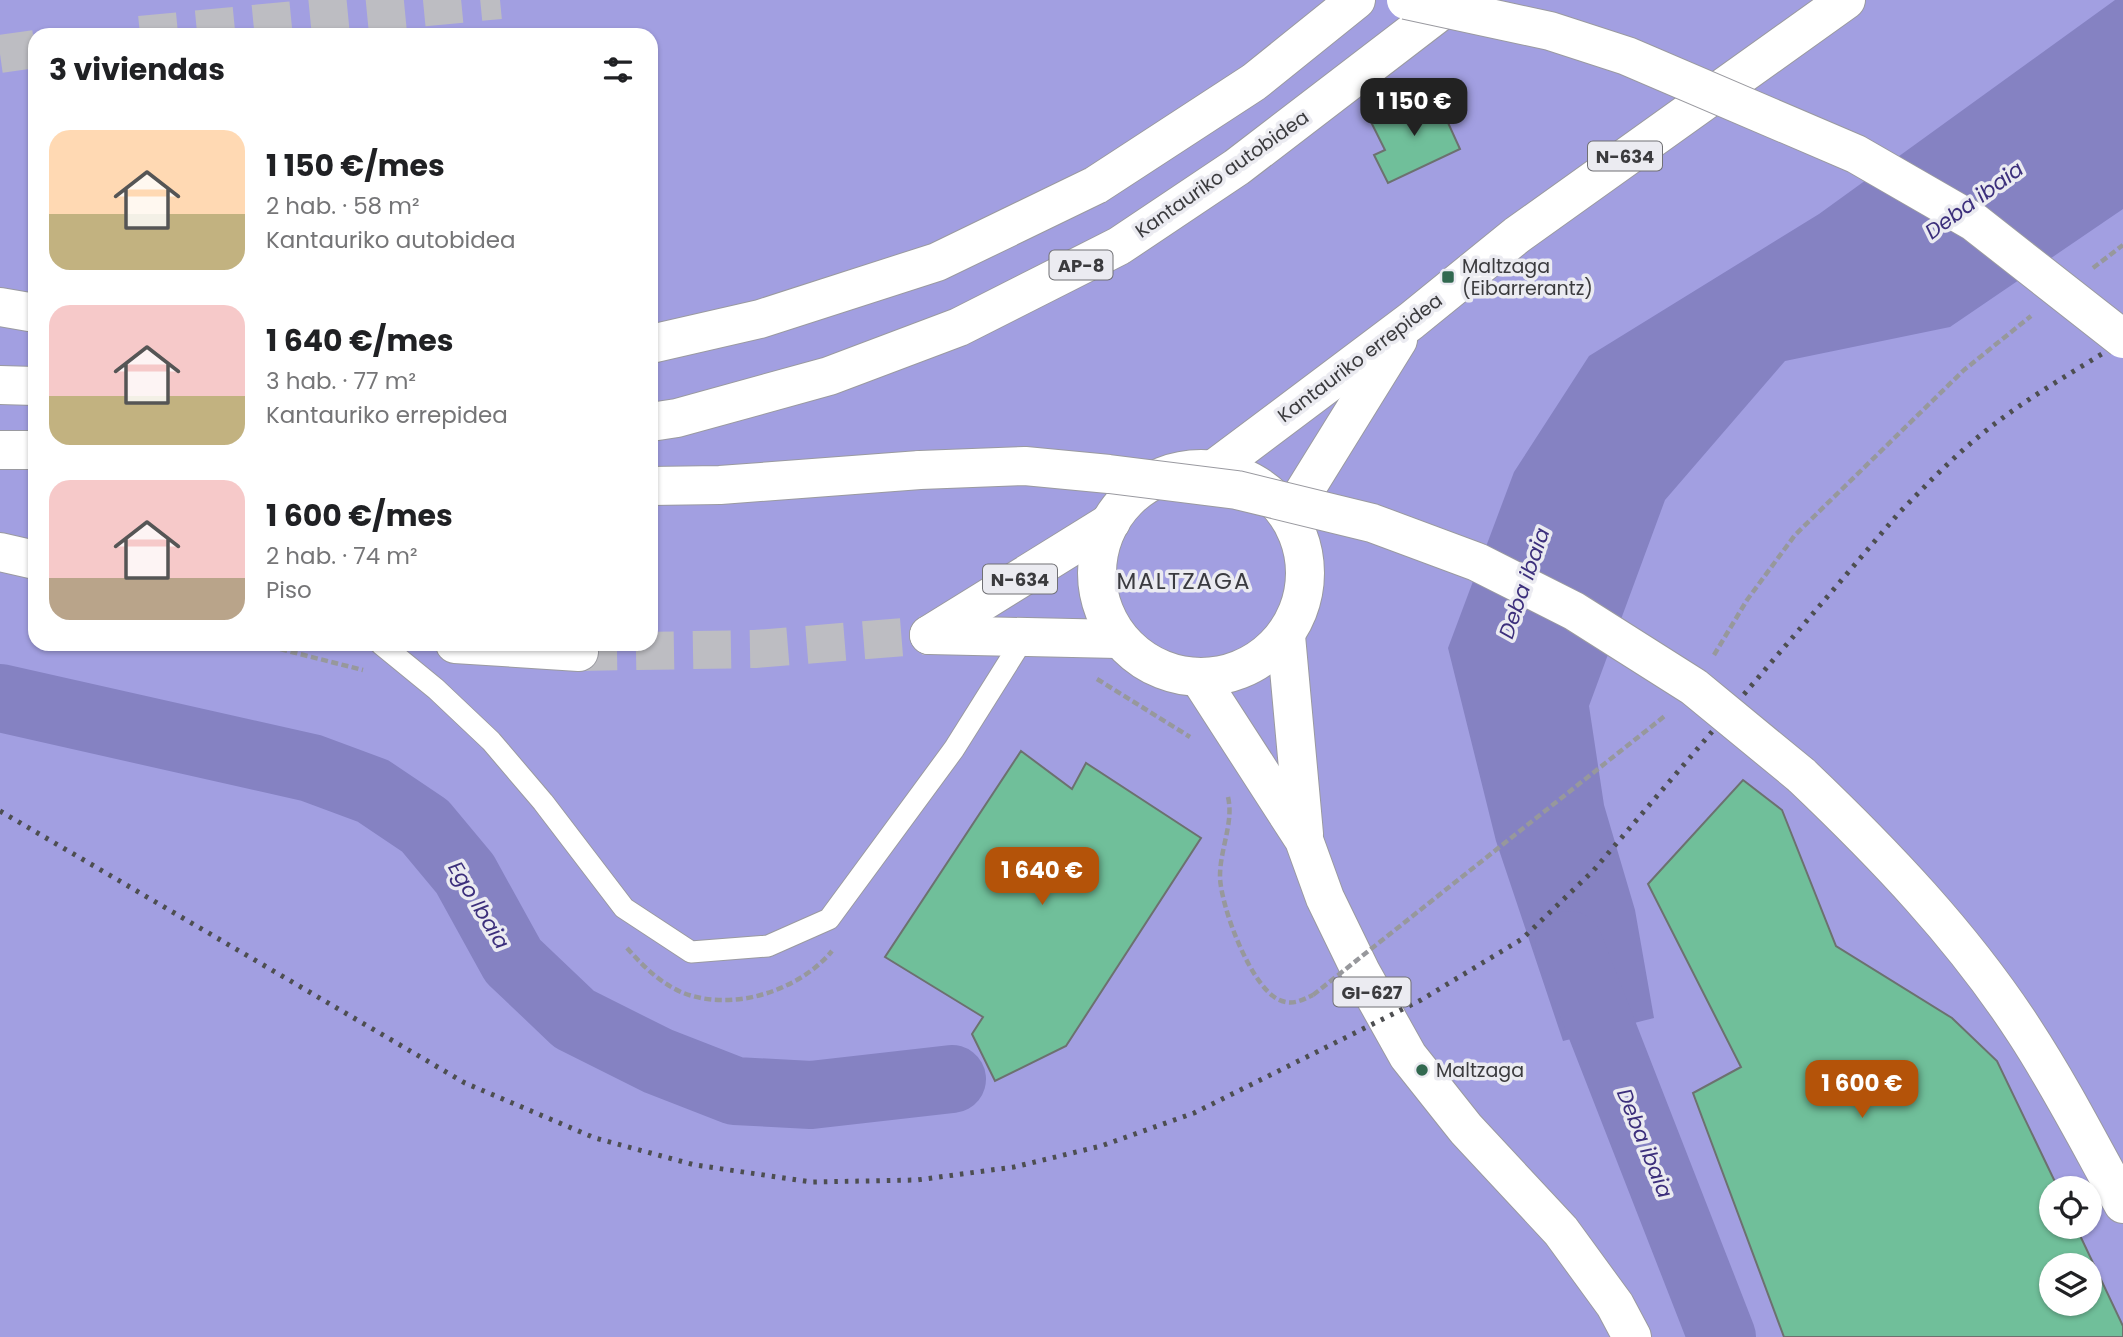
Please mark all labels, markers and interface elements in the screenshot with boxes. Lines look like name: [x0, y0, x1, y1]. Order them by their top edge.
text: 3 viviendas: [49, 48, 225, 91]
icon: filters: [599, 51, 637, 89]
pin: 1 150 €: [1349, 78, 1479, 138]
text: 1 150 €: [1376, 85, 1452, 117]
street label: Kantauriko autobidea: [1130, 104, 1314, 244]
road number: N-634: [1588, 141, 1662, 170]
text: 1 150 €/mes: [266, 144, 445, 187]
water label: Deba ibaia: [1919, 154, 2029, 246]
icon: home: [105, 158, 189, 242]
text: 2 hab. · 58 m²: [266, 190, 420, 222]
text: Kantauriko autobidea: [266, 224, 516, 256]
road number: AP-8: [1050, 250, 1112, 279]
place label: Maltzaga (Eibarrerantz): [1462, 253, 1593, 302]
marker: Maltzaga (Eibarrerantz): [1440, 269, 1456, 285]
street label: Kantauriko errepidea: [1272, 287, 1448, 429]
text: 1 640 €/mes: [266, 319, 453, 362]
icon: home: [105, 333, 189, 417]
text: 3 hab. · 77 m²: [266, 365, 416, 397]
text: Kantauriko errepidea: [266, 399, 508, 431]
text: 1 600 €/mes: [266, 494, 453, 537]
icon: home: [105, 508, 189, 592]
water label: Deba ibaia: [1491, 524, 1557, 642]
text: 2 hab. · 74 m²: [266, 540, 418, 572]
road number: N-634: [983, 564, 1057, 594]
district label: MALTZAGA: [1116, 565, 1252, 597]
text: Piso: [266, 574, 312, 606]
pin: 1 640 €: [977, 848, 1107, 907]
text: 1 640 €: [1001, 854, 1083, 886]
water label: Ego Ibaia: [441, 856, 517, 954]
road number: GI-627: [1334, 978, 1410, 1007]
place label: Maltzaga: [1436, 1057, 1524, 1084]
pin: 1 600 €: [1797, 1060, 1927, 1120]
marker: Maltzaga: [1414, 1062, 1430, 1078]
text: 1 600 €: [1821, 1067, 1903, 1099]
water label: Deba ibaia: [1610, 1084, 1680, 1202]
map controls: [2039, 1176, 2102, 1316]
button: locate: [2039, 1176, 2102, 1239]
button: layers: [2039, 1253, 2102, 1316]

